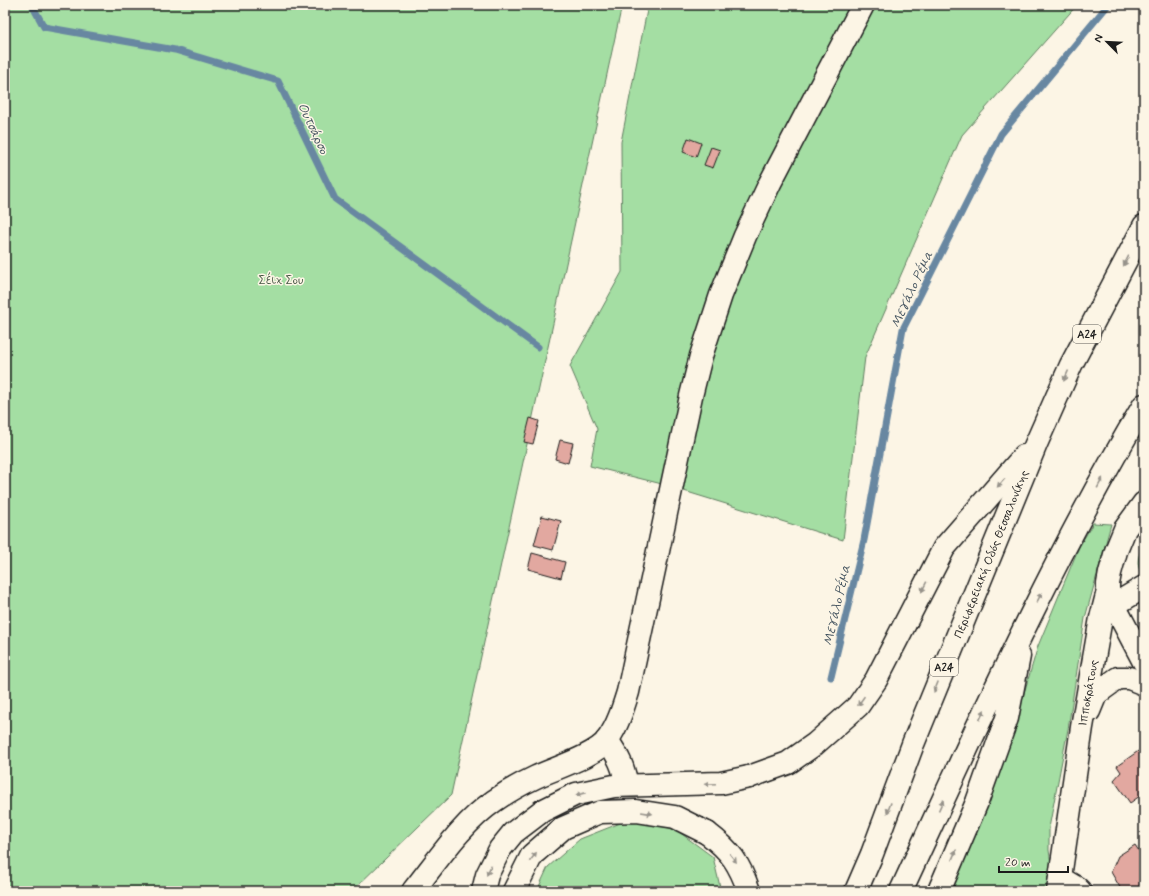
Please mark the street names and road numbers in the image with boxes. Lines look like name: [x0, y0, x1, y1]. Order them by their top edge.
road number: Α24: [1073, 325, 1101, 343]
street label: Περιφερειακή Οδός Θεσσαλονίκης: [951, 468, 1033, 641]
road number: Α24: [930, 658, 958, 676]
street label: Ιπποκράτους: [1075, 659, 1103, 728]

